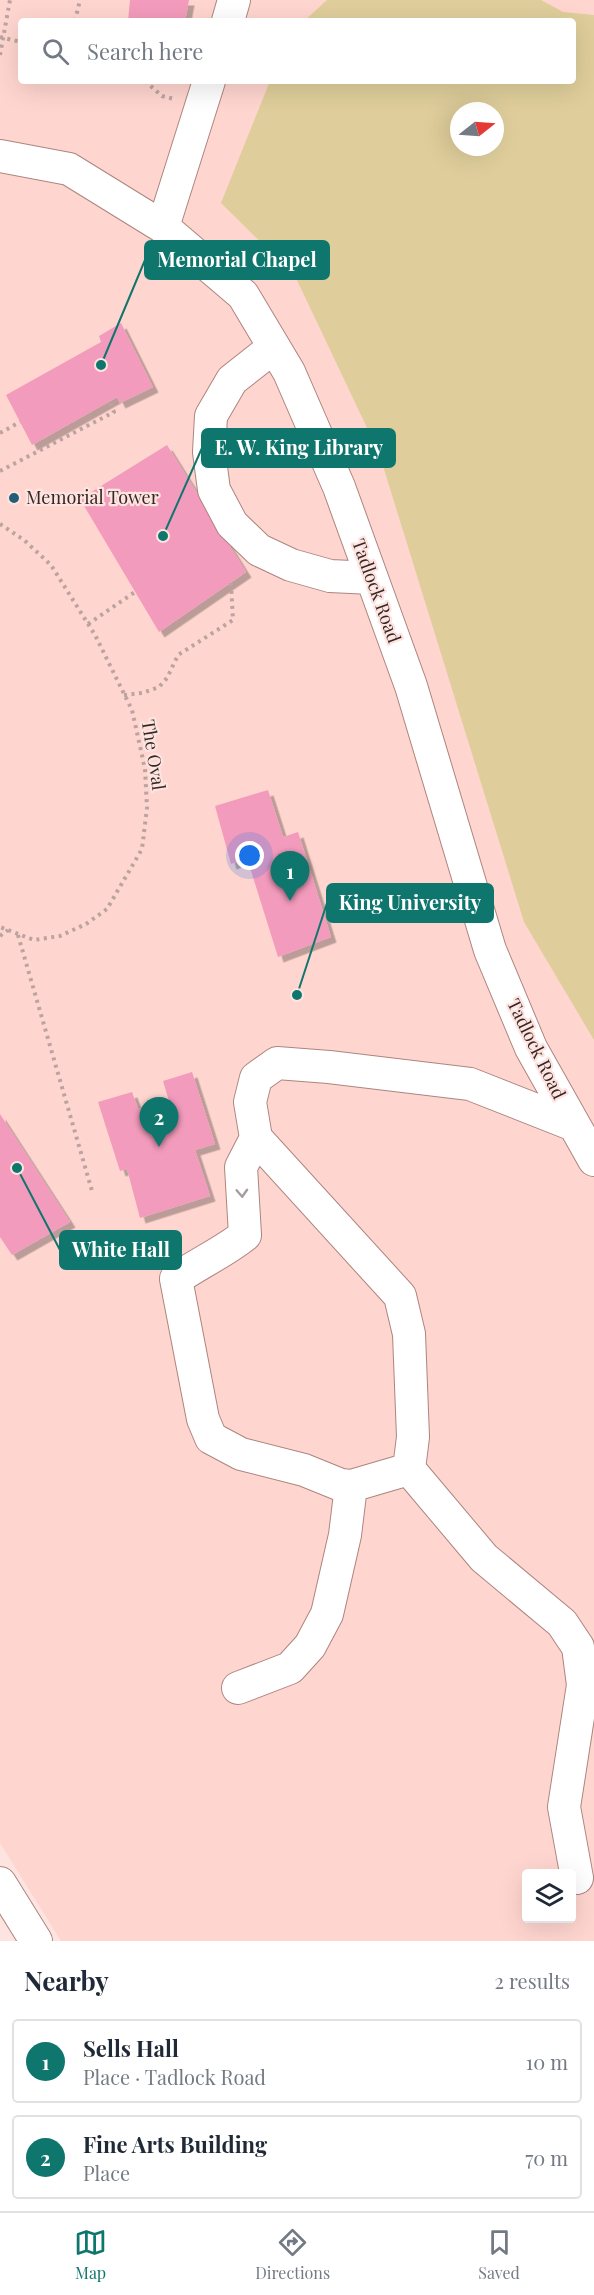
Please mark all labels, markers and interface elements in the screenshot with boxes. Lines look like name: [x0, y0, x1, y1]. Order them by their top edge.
search box: [18, 18, 576, 84]
icon: search: [39, 35, 72, 68]
text: Search here: [87, 36, 203, 66]
north arrow: [450, 102, 504, 156]
callout: Memorial Chapel: [145, 241, 329, 279]
text: Memorial Chapel: [157, 245, 317, 272]
callout: E. W. King Library: [202, 429, 395, 467]
text: E. W. King Library: [215, 433, 384, 460]
place label: Memorial Tower: [26, 485, 159, 509]
marker: Memorial Tower: [7, 491, 21, 505]
street label: Tadlock Road: [347, 535, 407, 647]
street label: The Oval: [137, 718, 171, 792]
your location: [235, 841, 264, 870]
pin: 1: [270, 852, 310, 901]
callout: King University: [327, 884, 493, 922]
text: King University: [339, 888, 482, 915]
street label: Tadlock Road: [502, 994, 572, 1103]
pin: 2: [140, 1098, 178, 1147]
one-way arrow: [236, 1188, 249, 1197]
callout: White Hall: [60, 1231, 181, 1269]
text: White Hall: [71, 1235, 170, 1262]
map controls: [522, 1869, 576, 1923]
button: layers: [522, 1869, 576, 1923]
text: Nearby: [24, 1963, 109, 1998]
text: 2 results: [495, 1967, 570, 1994]
text: Sells Hall: [83, 2033, 179, 2063]
text: 1: [42, 2048, 49, 2075]
text: 10 m: [526, 2048, 568, 2075]
text: Place · Tadlock Road: [83, 2063, 266, 2090]
text: Fine Arts Building: [83, 2129, 267, 2159]
text: 2: [40, 2144, 51, 2171]
text: 70 m: [525, 2144, 568, 2171]
text: Place: [83, 2159, 130, 2186]
tab: Map: [74, 2226, 107, 2283]
tab: Directions: [255, 2226, 330, 2283]
tab: Saved: [478, 2226, 520, 2283]

